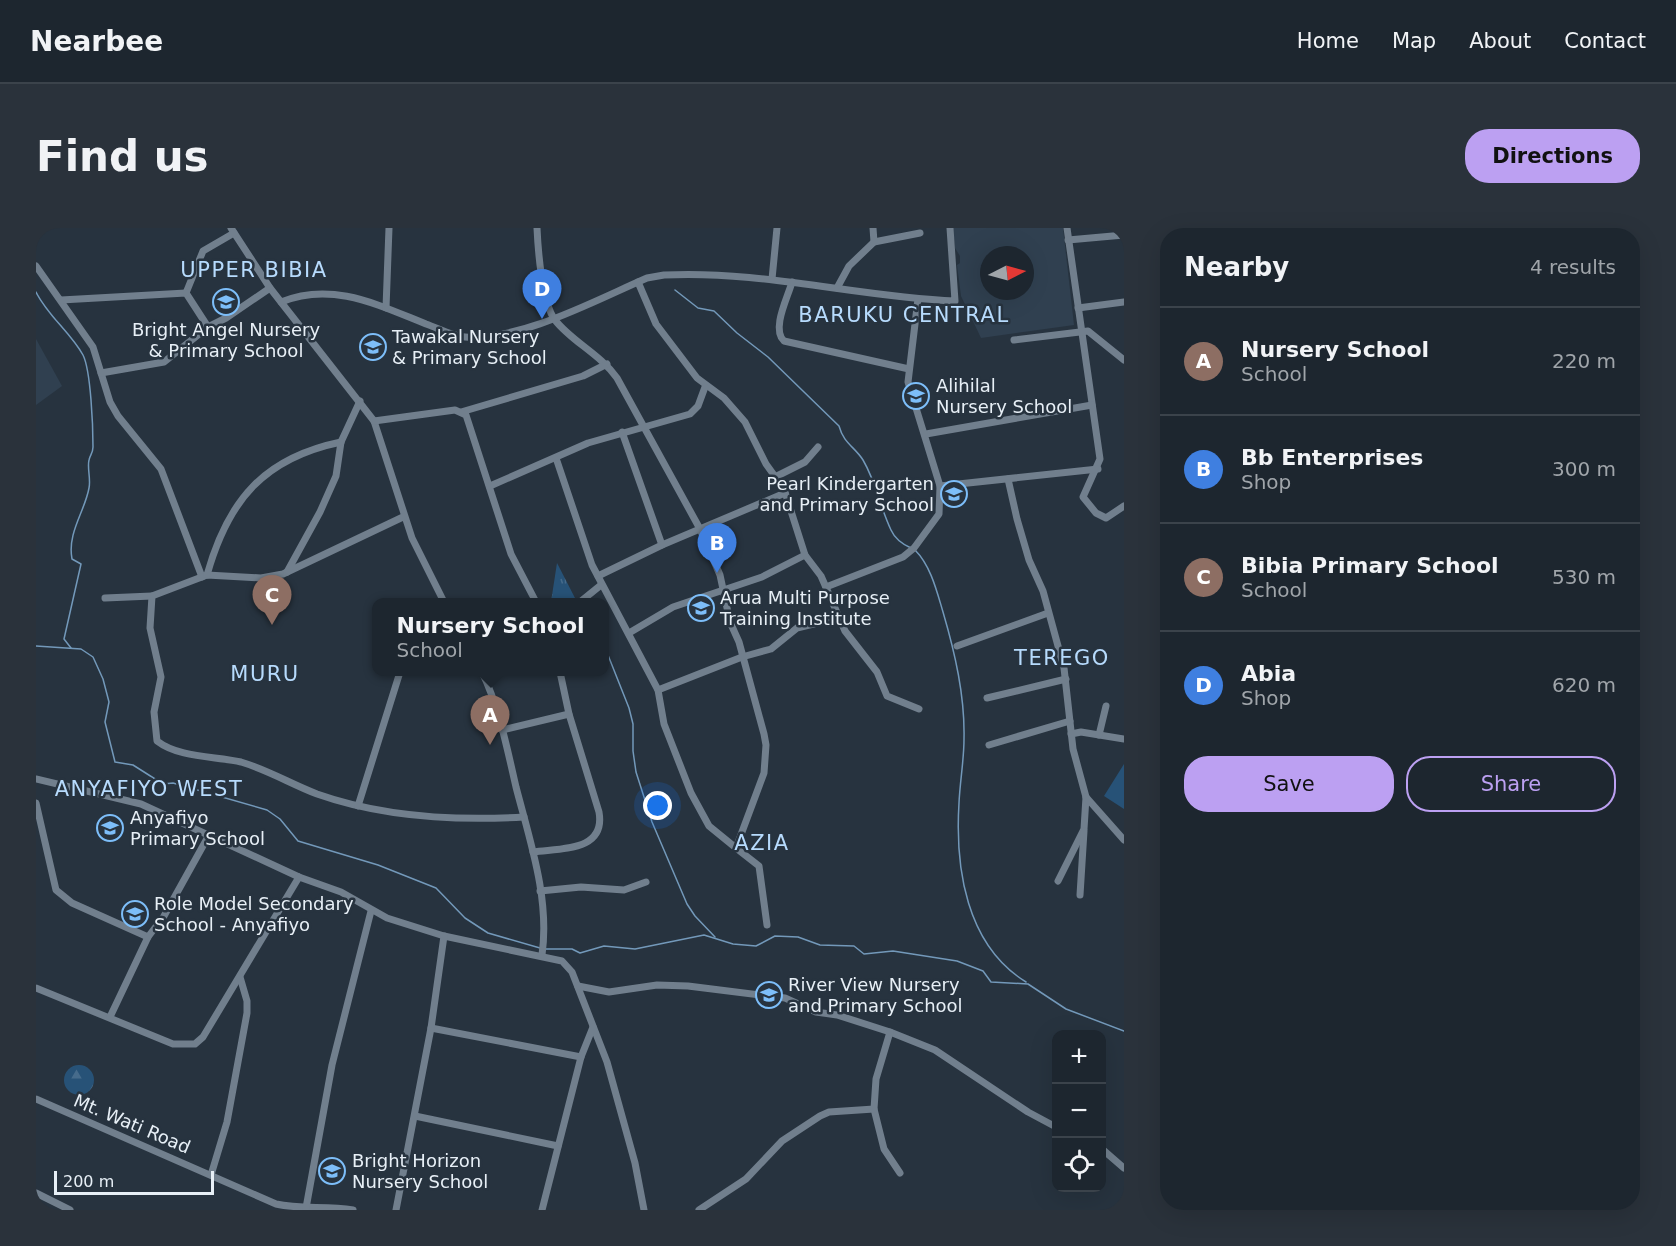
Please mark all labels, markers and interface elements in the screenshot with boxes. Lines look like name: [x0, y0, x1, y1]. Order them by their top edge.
text: Nearbee: [30, 25, 163, 58]
text: Home: [1297, 29, 1359, 53]
text: Map: [1392, 29, 1436, 53]
text: About: [1469, 29, 1531, 53]
text: Contact: [1564, 29, 1646, 53]
button: Directions: [1465, 129, 1640, 183]
text: Find us: [36, 132, 209, 181]
north arrow: [980, 246, 1034, 300]
text: Nearby: [1184, 252, 1289, 282]
text: 4 results: [1530, 255, 1616, 279]
district label: UPPER BIBIA: [180, 258, 328, 282]
pin: D: [522, 270, 562, 319]
school or university icon: Bright Angel Nursery & Primary School: [211, 287, 241, 317]
district label: BARUKU CENTRAL: [798, 303, 1010, 327]
place label: Bright Angel Nursery & Primary School: [132, 319, 320, 361]
place label: Tawakal Nursery & Primary School: [391, 326, 547, 368]
school or university icon: Tawakal Nursery & Primary School: [358, 332, 388, 362]
text: Nursery School: [1241, 337, 1429, 362]
text: A: [1196, 349, 1211, 373]
text: 220 m: [1552, 349, 1616, 373]
text: School: [1241, 362, 1307, 386]
place label: Alihilal Nursery School: [936, 375, 1072, 417]
school or university icon: Alihilal Nursery School: [901, 381, 931, 411]
text: Bb Enterprises: [1241, 445, 1423, 470]
text: B: [1196, 457, 1211, 481]
text: 300 m: [1552, 457, 1616, 481]
text: Shop: [1241, 470, 1291, 494]
place label: Pearl Kindergarten and Primary School: [759, 473, 934, 515]
school or university icon: Pearl Kindergarten and Primary School: [939, 479, 969, 509]
pin: B: [698, 524, 736, 573]
text: Bibia Primary School: [1241, 553, 1499, 578]
text: C: [1196, 565, 1211, 589]
text: 530 m: [1552, 565, 1616, 589]
pin: C: [252, 576, 292, 625]
text: School: [1241, 578, 1307, 602]
place label: Arua Multi Purpose Training Institute: [719, 587, 890, 629]
school or university icon: Arua Multi Purpose Training Institute: [686, 593, 716, 623]
popup: [372, 598, 609, 676]
text: Nursery School: [396, 613, 585, 638]
text: School: [396, 638, 463, 662]
district label: TEREGO: [1013, 646, 1110, 670]
text: Abia: [1241, 661, 1296, 686]
district label: MURU: [230, 662, 300, 686]
text: D: [1195, 673, 1212, 697]
text: 620 m: [1552, 673, 1616, 697]
text: Shop: [1241, 686, 1291, 710]
pin: A: [470, 696, 510, 745]
button: Save: [1184, 756, 1394, 812]
button: Share: [1406, 756, 1616, 812]
district label: ANYAFIYO WEST: [55, 777, 243, 801]
your location: [643, 791, 672, 820]
place label: Anyafiyo Primary School: [130, 807, 265, 849]
school or university icon: Anyafiyo Primary School: [95, 813, 125, 843]
district label: AZIA: [734, 831, 790, 855]
place label: Role Model Secondary School - Anyafiyo: [154, 893, 354, 935]
school or university icon: Role Model Secondary School - Anyafiyo: [120, 899, 150, 929]
place label: River View Nursery and Primary School: [788, 974, 963, 1016]
school or university icon: River View Nursery and Primary School: [754, 980, 784, 1010]
map controls: [1052, 1030, 1106, 1192]
button: +: [1052, 1030, 1106, 1084]
button: −: [1052, 1084, 1106, 1138]
street label: Mt. Wati Road: [71, 1090, 194, 1158]
button: locate: [1052, 1138, 1106, 1192]
place label: Bright Horizon Nursery School: [352, 1150, 488, 1192]
school or university icon: Bright Horizon Nursery School: [317, 1156, 347, 1186]
scale bar: [54, 1168, 214, 1196]
text: 200 m: [63, 1172, 114, 1191]

